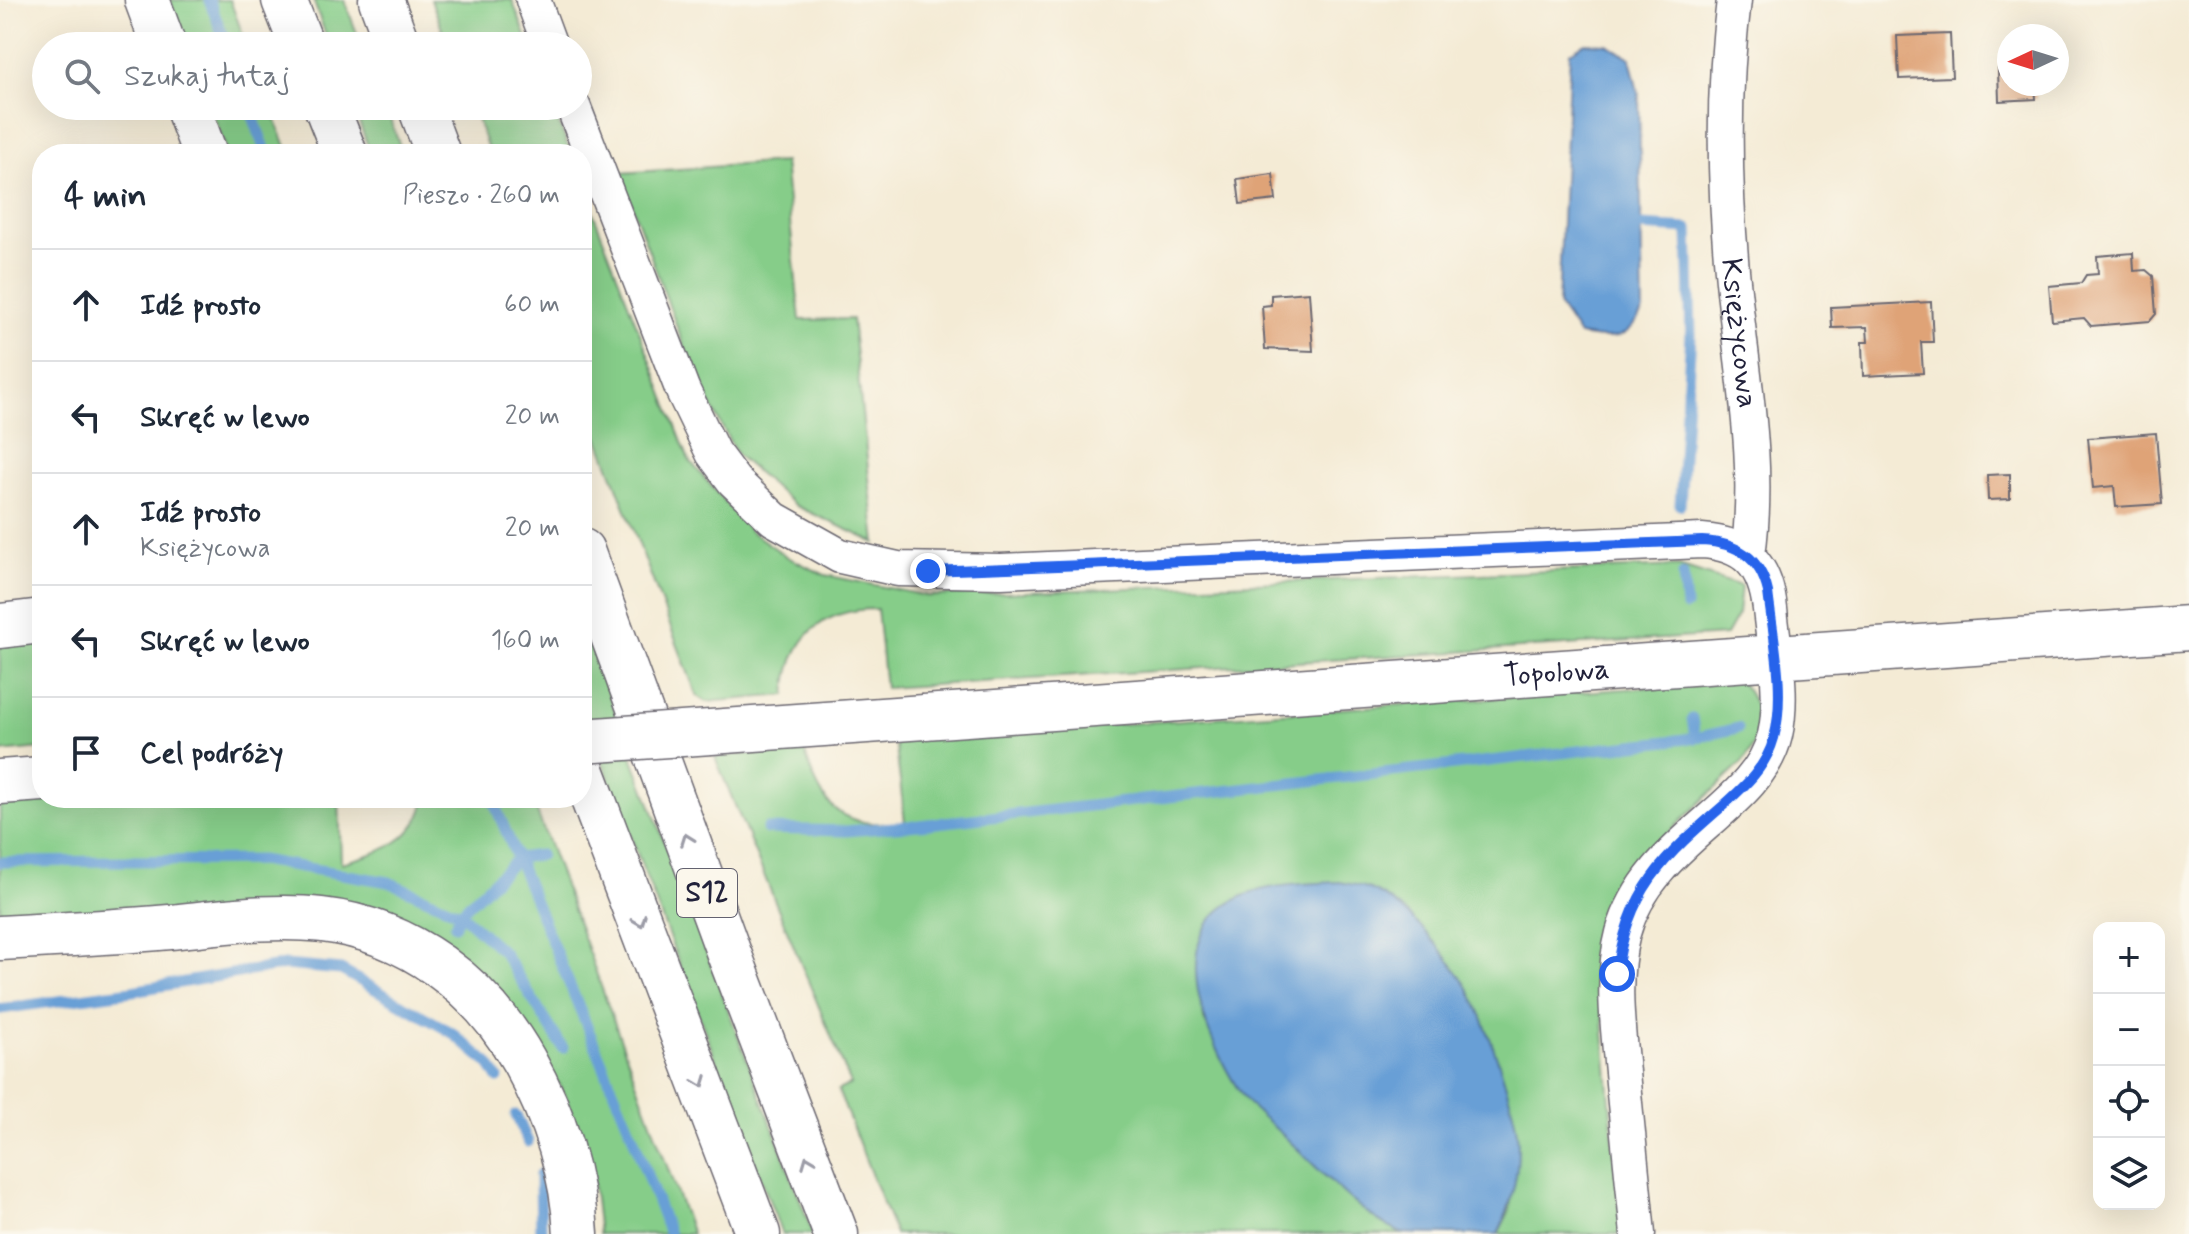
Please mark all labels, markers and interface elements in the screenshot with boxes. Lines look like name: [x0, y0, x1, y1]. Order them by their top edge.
north arrow: [1997, 24, 2069, 96]
search box: [32, 32, 592, 120]
icon: search: [60, 54, 104, 98]
text: Szukaj tutaj: [124, 57, 290, 96]
text: 4 min: [64, 174, 147, 219]
text: Pieszo · 260 m: [402, 179, 560, 213]
street label: Księżycowa: [1711, 257, 1767, 410]
icon: ahead: [64, 283, 108, 327]
text: Idź prosto: [140, 286, 261, 325]
text: 60 m: [504, 288, 560, 322]
icon: left: [64, 395, 108, 439]
text: Skręć w lewo: [140, 398, 310, 437]
text: 20 m: [505, 400, 560, 434]
text: Idź prosto: [140, 493, 261, 532]
icon: ahead: [64, 507, 108, 551]
text: 20 m: [505, 512, 560, 546]
text: Księżycowa: [140, 532, 270, 566]
route end: [910, 553, 946, 589]
icon: left: [64, 619, 108, 663]
text: Skręć w lewo: [140, 622, 310, 661]
text: 160 m: [491, 624, 560, 658]
street label: Topolowa: [1502, 649, 1611, 696]
icon: arrive: [64, 731, 108, 775]
text: Cel podróży: [140, 734, 284, 773]
one-way arrow: [680, 833, 697, 847]
road number: S12: [677, 869, 737, 917]
one-way arrow: [630, 913, 647, 927]
map controls: [2093, 922, 2165, 1210]
button: +: [2093, 922, 2165, 994]
route start: [1599, 956, 1635, 992]
button: −: [2093, 994, 2165, 1066]
button: locate: [2093, 1066, 2165, 1138]
one-way arrow: [691, 1075, 708, 1089]
button: layers: [2093, 1138, 2165, 1210]
one-way arrow: [801, 1155, 818, 1169]

